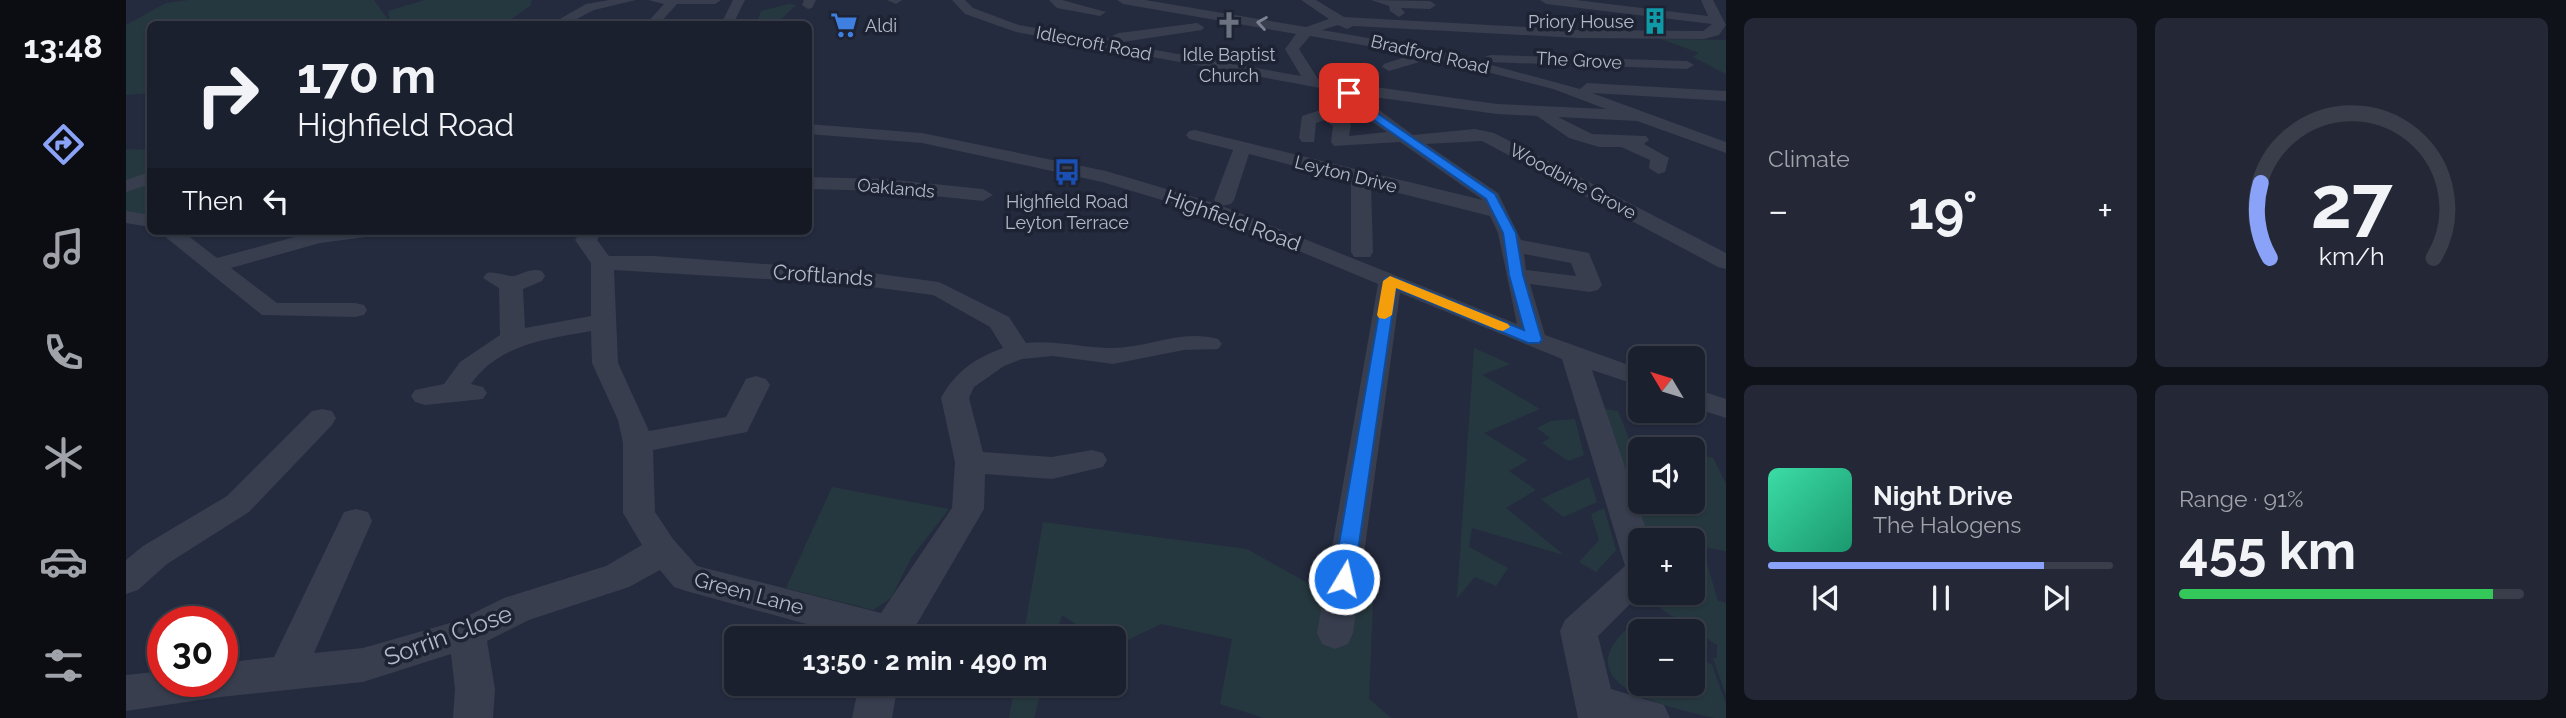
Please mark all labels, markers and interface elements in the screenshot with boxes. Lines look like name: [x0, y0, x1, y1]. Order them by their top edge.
building icon: Priory House: [1640, 6, 1670, 36]
supermarket icon: Aldi: [829, 10, 859, 40]
church icon: Idle Baptist Church: [1214, 10, 1244, 40]
place label: Priory House: [1528, 11, 1634, 32]
place label: Aldi: [865, 15, 897, 36]
one-way arrow: [1257, 16, 1268, 31]
street label: Idlecroft Road: [1034, 22, 1154, 64]
text: 13:48: [23, 28, 103, 65]
street label: Bradford Road: [1369, 30, 1491, 78]
place label: Idle Baptist Church: [1182, 44, 1276, 86]
text: 170 m: [297, 47, 436, 104]
street label: The Grove: [1536, 47, 1623, 73]
icon: right: [182, 49, 273, 140]
pin: [1319, 63, 1379, 123]
icon: arrive: [1330, 74, 1368, 112]
text: Highfield Road: [297, 106, 514, 143]
icon: directions: [39, 120, 88, 169]
street label: Woodbine Grove: [1506, 139, 1640, 223]
text: Climate: [1768, 145, 1850, 172]
street label: Leyton Drive: [1293, 151, 1400, 197]
bus stop icon: Highfield Road Leyton Terrace: [1052, 157, 1082, 187]
text: 27: [2311, 161, 2393, 246]
street label: Oaklands: [856, 174, 936, 202]
text: 19°: [1908, 180, 1978, 241]
icon: left: [257, 182, 295, 220]
street label: Highfield Road: [1162, 184, 1304, 256]
text: Then: [182, 186, 243, 216]
text: −: [1768, 188, 1788, 233]
text: +: [2097, 188, 2113, 233]
place label: Highfield Road Leyton Terrace: [1005, 191, 1129, 233]
icon: music: [39, 224, 88, 273]
text: km/h: [2319, 241, 2384, 271]
street label: Croftlands: [772, 259, 874, 291]
icon: phone: [39, 328, 88, 377]
north arrow: [1628, 346, 1704, 424]
map controls: [1628, 346, 1705, 696]
icon: climate: [39, 433, 88, 482]
button: sound: [1628, 437, 1705, 514]
text: Night Drive: [1873, 481, 2012, 511]
text: Range · 91%: [2179, 485, 2303, 512]
text: The Halogens: [1873, 511, 2021, 538]
text: 455 km: [2179, 520, 2356, 581]
button: +: [1628, 528, 1705, 605]
icon: car: [39, 537, 88, 586]
position arrow: [1307, 542, 1381, 616]
street label: Green Lane: [691, 566, 807, 620]
icon: previous: [1807, 579, 1845, 617]
icon: pause: [1922, 579, 1960, 617]
icon: next: [2037, 579, 2075, 617]
street label: Sorrin Close: [380, 598, 516, 672]
speed limit sign: 30: [147, 606, 238, 697]
button: −: [1628, 619, 1705, 696]
icon: filters: [39, 641, 88, 690]
text: 13:50 · 2 min · 490 m: [803, 646, 1047, 676]

